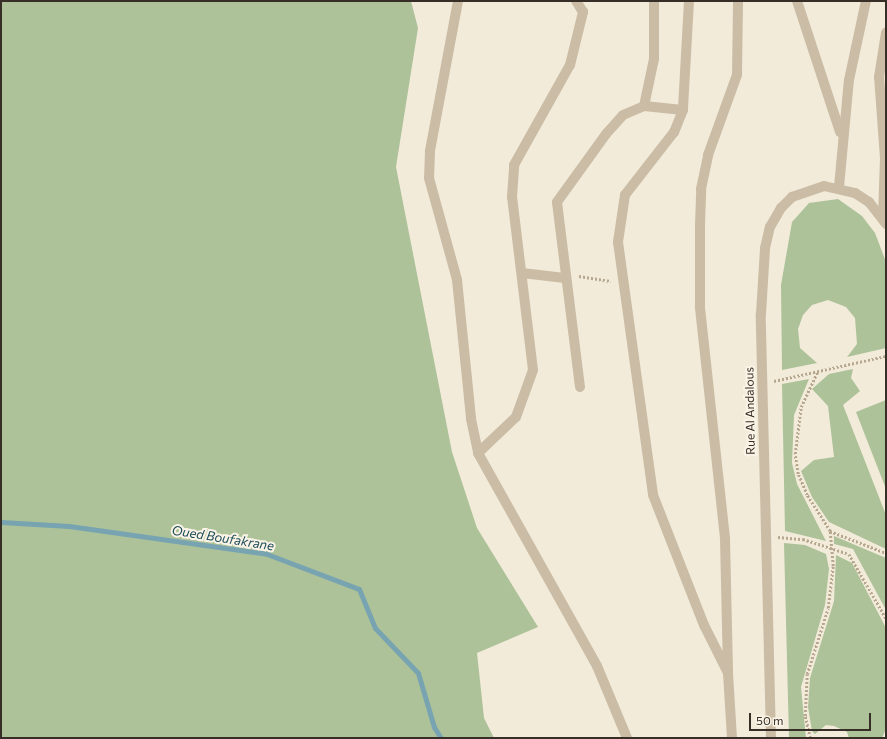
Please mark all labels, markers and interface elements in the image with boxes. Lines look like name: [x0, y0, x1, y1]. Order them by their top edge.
street label: Rue Al Andalous: [742, 367, 758, 455]
water label: Oued Boufakrane: [171, 522, 275, 554]
scale bar: [751, 705, 873, 731]
text: 50 m: [756, 713, 784, 727]

